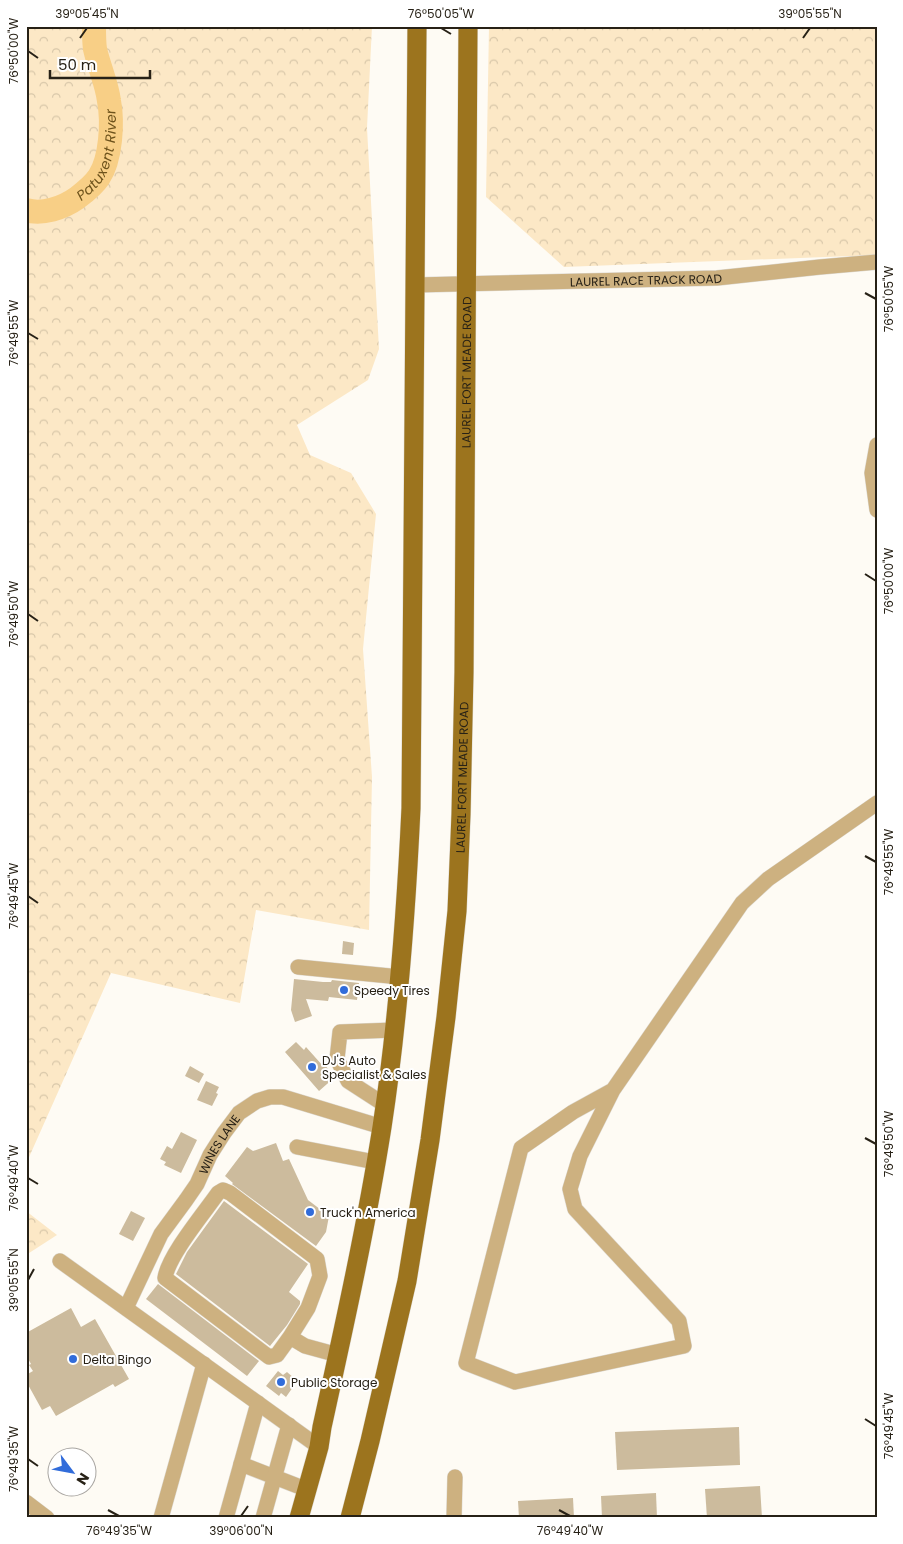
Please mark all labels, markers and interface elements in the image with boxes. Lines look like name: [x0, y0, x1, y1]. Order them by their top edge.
text: 39°05'45"N: [55, 5, 119, 22]
text: 76°50'05"W: [408, 5, 474, 22]
text: 39°05'55"N: [778, 5, 842, 22]
text: 76°50'00"W: [5, 18, 22, 84]
scale bar: [50, 48, 150, 80]
text: 50 m: [58, 54, 96, 75]
water label: Patuxent River: [72, 107, 121, 205]
text: 76°50'05"W: [880, 266, 897, 332]
street label: LAUREL RACE TRACK ROAD: [570, 269, 723, 290]
street label: LAUREL FORT MEADE ROAD: [457, 297, 475, 448]
text: 76°49'55"W: [5, 300, 22, 366]
text: 76°50'00"W: [880, 548, 897, 614]
text: 76°49'50"W: [5, 581, 22, 647]
street label: LAUREL FORT MEADE ROAD: [451, 701, 472, 853]
text: 76°49'55"W: [880, 829, 897, 895]
text: 76°49'45"W: [5, 863, 22, 929]
place label: Speedy Tires: [354, 982, 430, 999]
marker: Speedy Tires: [338, 984, 350, 996]
place label: DJ's Auto Specialist & Sales: [322, 1052, 427, 1083]
marker: DJ's Auto Specialist & Sales: [306, 1061, 318, 1073]
street label: WINES LANE: [194, 1111, 244, 1177]
text: 76°49'50"W: [880, 1111, 897, 1177]
text: 76°49'40"W: [5, 1145, 22, 1211]
place label: Truck'n America: [320, 1204, 416, 1221]
marker: Truck'n America: [304, 1206, 316, 1218]
text: 39°05'55"N: [5, 1248, 22, 1312]
place label: Delta Bingo: [83, 1351, 152, 1368]
marker: Delta Bingo: [67, 1353, 79, 1365]
place label: Public Storage: [291, 1374, 377, 1391]
marker: Public Storage: [275, 1376, 287, 1388]
text: 76°49'45"W: [880, 1393, 897, 1459]
text: 76°49'35"W: [5, 1426, 22, 1492]
north arrow: [48, 1446, 98, 1496]
text: N: [72, 1469, 94, 1489]
text: 76°49'35"W: [86, 1522, 152, 1539]
text: 39°06'00"N: [209, 1522, 273, 1539]
text: 76°49'40"W: [537, 1522, 603, 1539]

